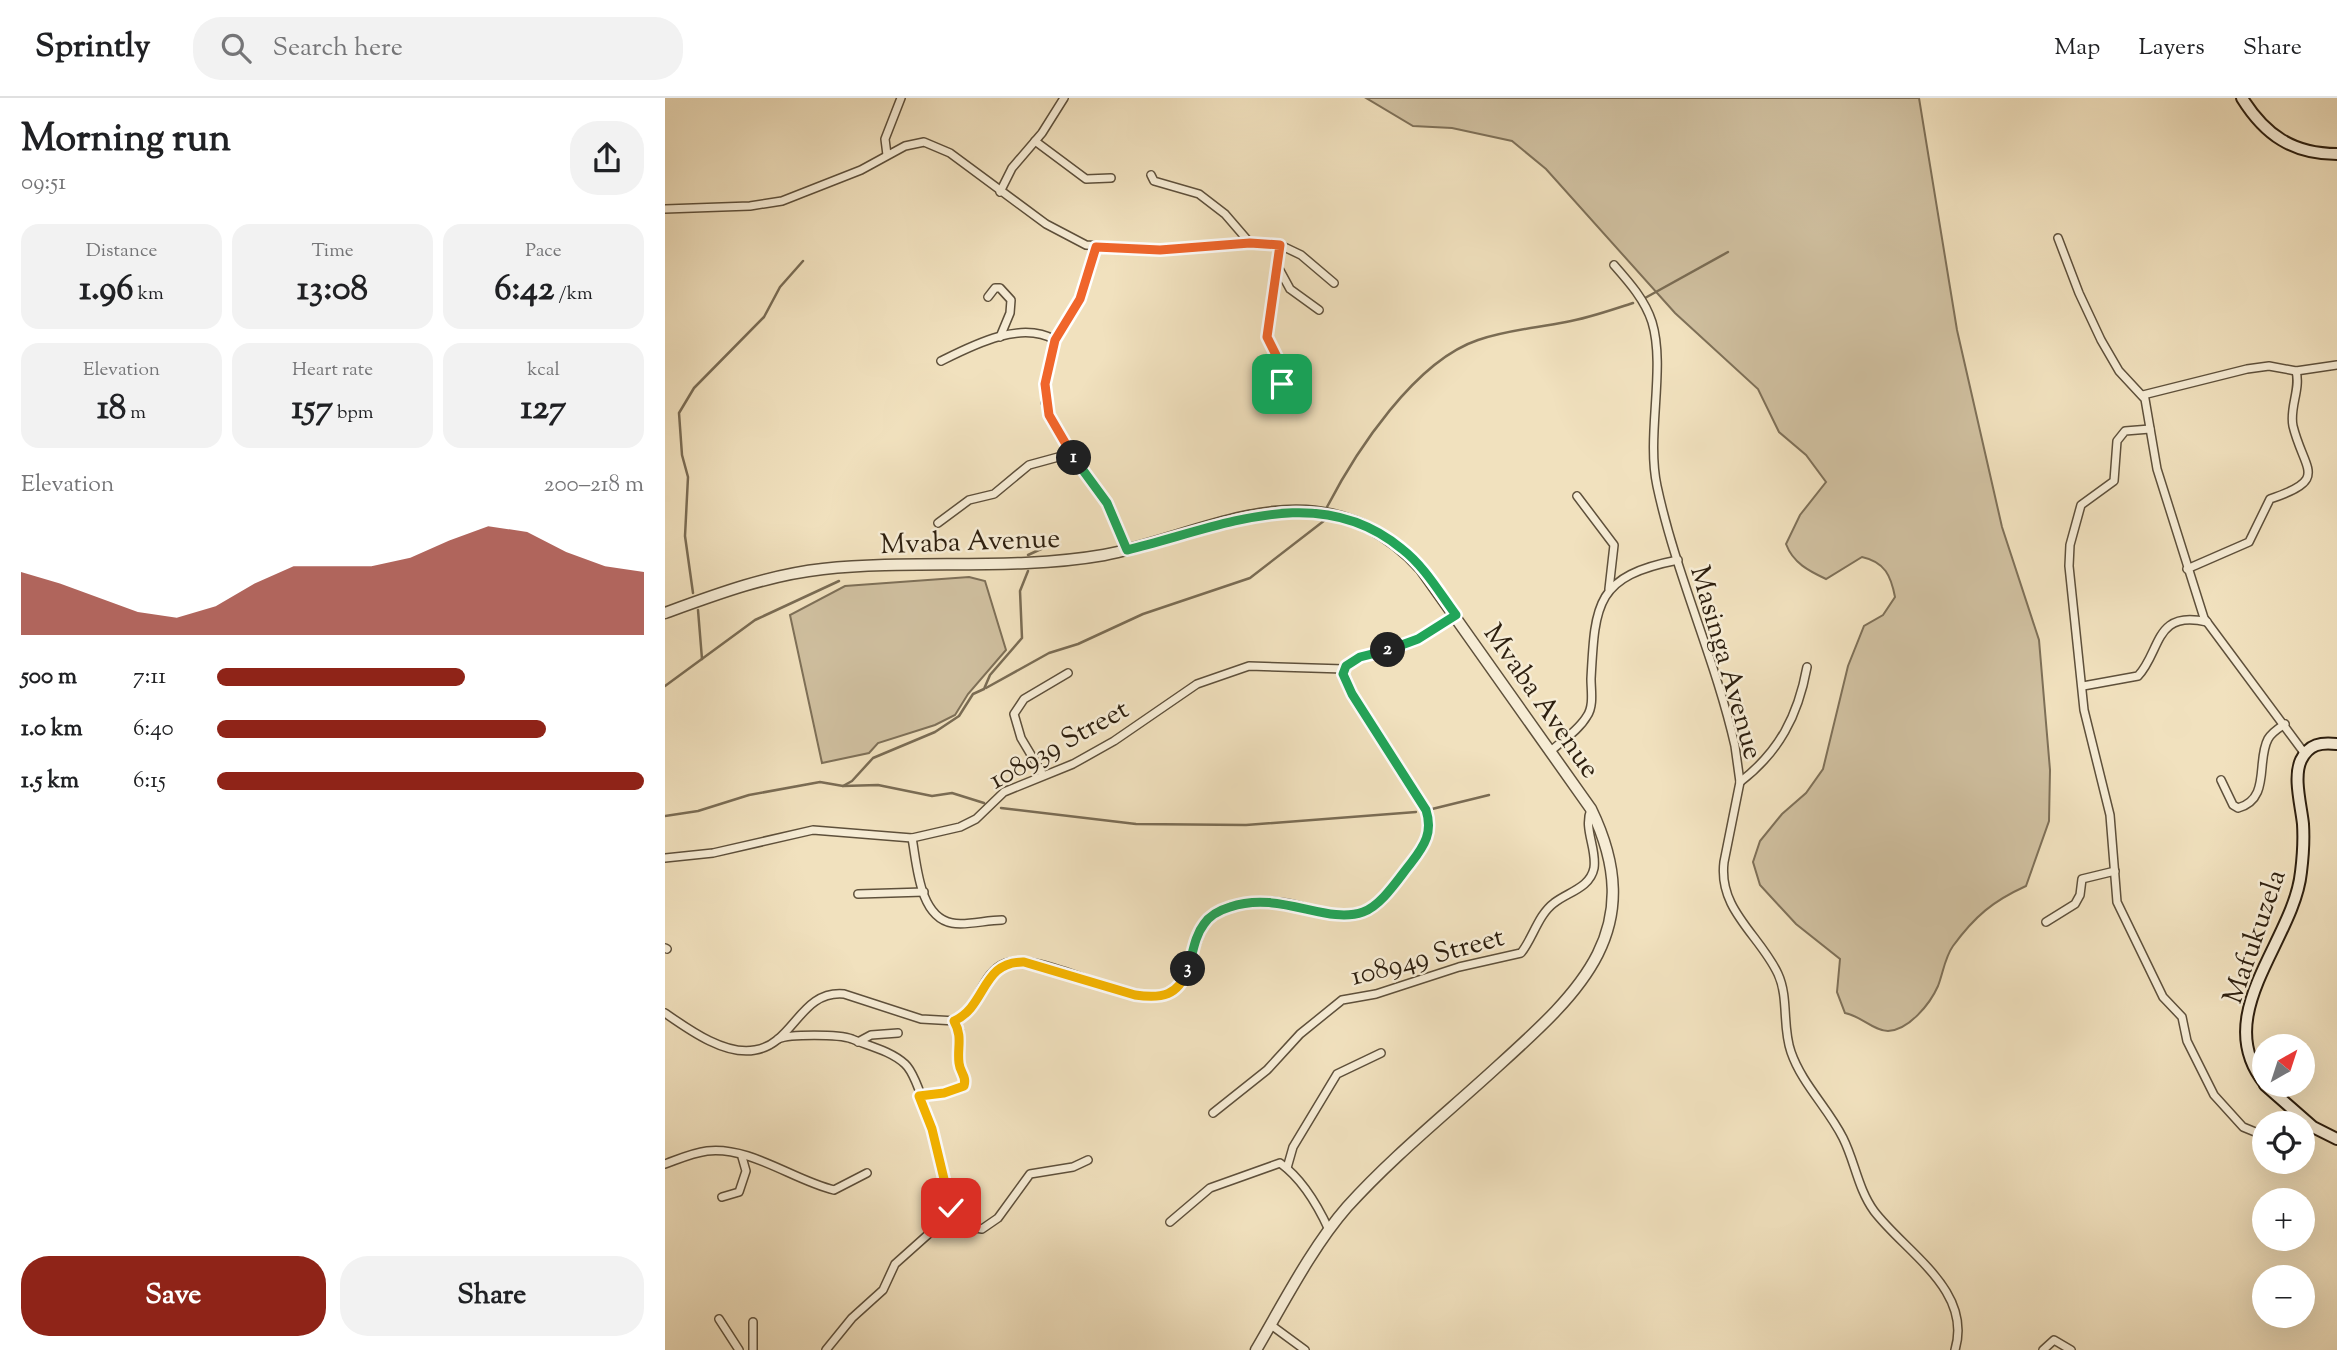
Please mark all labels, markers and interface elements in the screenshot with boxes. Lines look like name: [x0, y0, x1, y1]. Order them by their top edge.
search box: [193, 17, 683, 80]
text: Sprintly: [35, 24, 151, 72]
icon: search: [217, 29, 255, 67]
text: Search here: [273, 30, 403, 67]
text: Map: [2054, 31, 2100, 65]
text: Layers: [2138, 31, 2205, 65]
text: Share: [2243, 31, 2302, 65]
text: Morning run: [21, 114, 231, 168]
button: share: [570, 121, 644, 195]
text: 09:51: [21, 167, 66, 200]
text: Distance: [86, 238, 157, 265]
text: Time: [311, 238, 354, 265]
text: Pace: [525, 238, 562, 265]
text: 1.96: [79, 265, 134, 316]
text: 13:08: [297, 265, 368, 316]
text: 6:42: [494, 265, 554, 316]
text: km: [134, 281, 164, 308]
text: /km: [554, 281, 593, 308]
pin: [1252, 354, 1312, 414]
text: Elevation: [83, 357, 160, 384]
text: Heart rate: [292, 357, 373, 384]
text: kcal: [527, 357, 560, 384]
icon: arrive: [1263, 365, 1301, 403]
text: 18: [97, 384, 126, 435]
text: 157: [292, 384, 333, 435]
text: 127: [521, 384, 566, 435]
text: m: [126, 400, 146, 427]
text: bpm: [333, 400, 373, 427]
pin: 1: [1057, 440, 1091, 476]
text: 1: [1070, 444, 1077, 471]
text: Elevation: [21, 469, 114, 502]
text: 200–218 m: [544, 469, 644, 502]
street label: Mvaba Avenue: [879, 520, 1061, 566]
street label: Masinga Avenue: [1678, 561, 1772, 764]
street label: Mvaba Avenue: [1472, 616, 1609, 787]
pin: 2: [1371, 632, 1405, 668]
text: 2: [1383, 636, 1392, 663]
text: 500 m: [21, 661, 77, 694]
text: 7:11: [133, 661, 166, 694]
street label: 108939 Street: [982, 690, 1137, 801]
text: 1.0 km: [21, 713, 83, 746]
text: 6:40: [133, 713, 174, 746]
text: 1.5 km: [21, 765, 79, 798]
text: 6:15: [133, 765, 166, 798]
street label: Mafukuzela: [2214, 864, 2297, 1009]
street label: 108949 Street: [1347, 918, 1509, 998]
pin: 3: [1170, 952, 1205, 986]
text: 3: [1184, 955, 1191, 982]
north arrow: [2252, 1034, 2315, 1097]
map controls: [2252, 1034, 2315, 1328]
button: locate: [2252, 1111, 2315, 1174]
pin: [921, 1178, 981, 1238]
button: +: [2252, 1188, 2315, 1251]
icon: check: [932, 1189, 970, 1227]
button: Save: [21, 1256, 326, 1336]
button: Share: [340, 1256, 644, 1336]
button: −: [2252, 1265, 2315, 1328]

